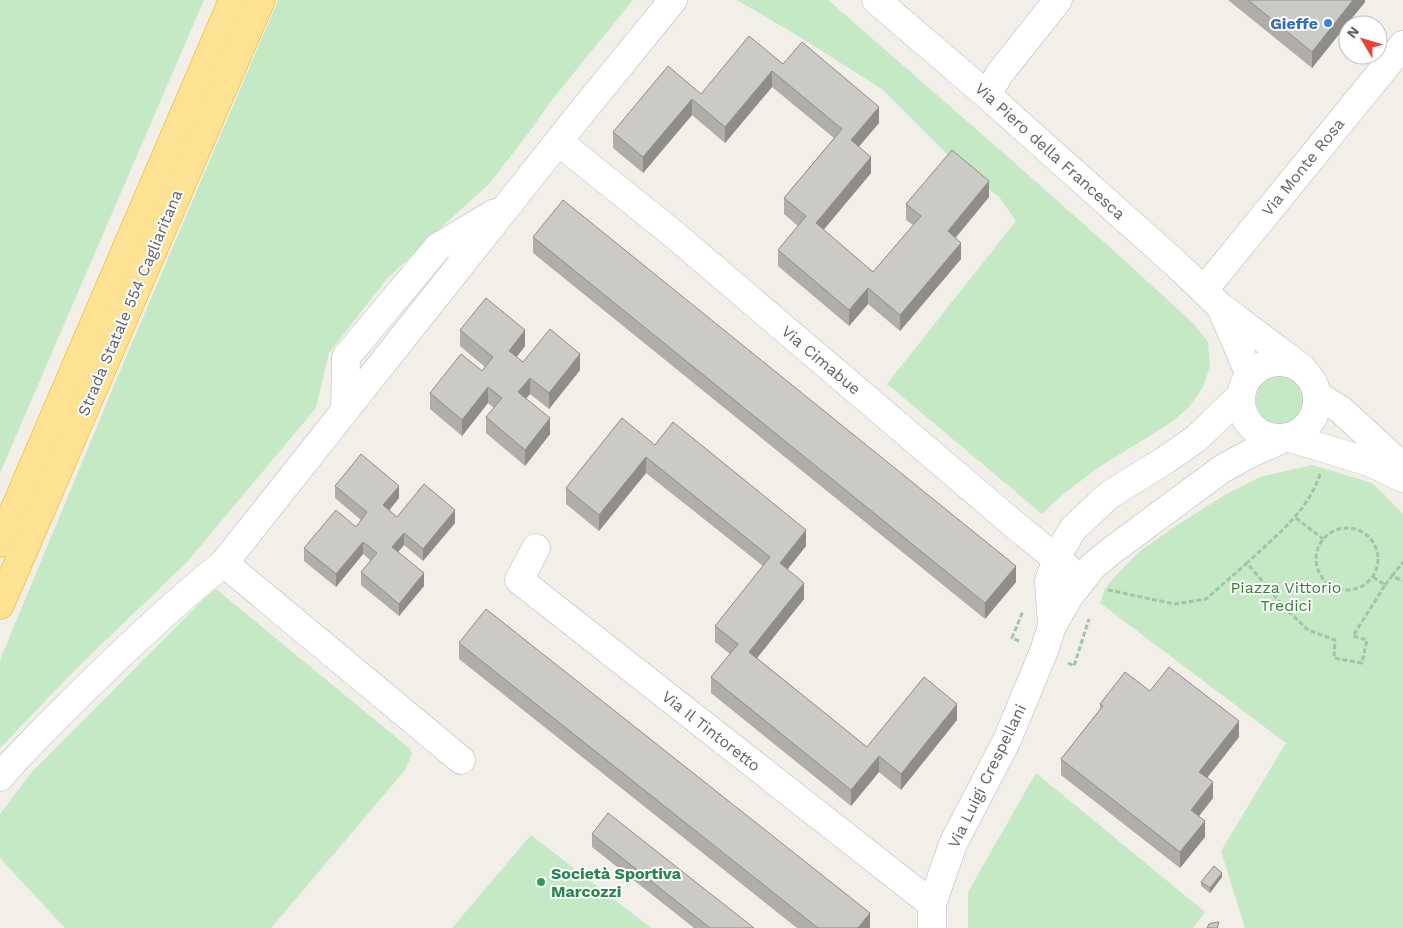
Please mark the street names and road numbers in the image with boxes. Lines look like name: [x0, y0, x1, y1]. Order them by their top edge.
street label: Via Piero della Francesca: [971, 79, 1129, 223]
street label: Via Monte Rosa: [1258, 114, 1348, 220]
street label: Strada Statale 554 Cagliaritana: [74, 187, 186, 419]
street label: Via Cimabue: [778, 321, 864, 399]
street label: Via Il Tintoretto: [658, 687, 764, 775]
street label: Via Luigi Crespellani: [944, 701, 1030, 851]

